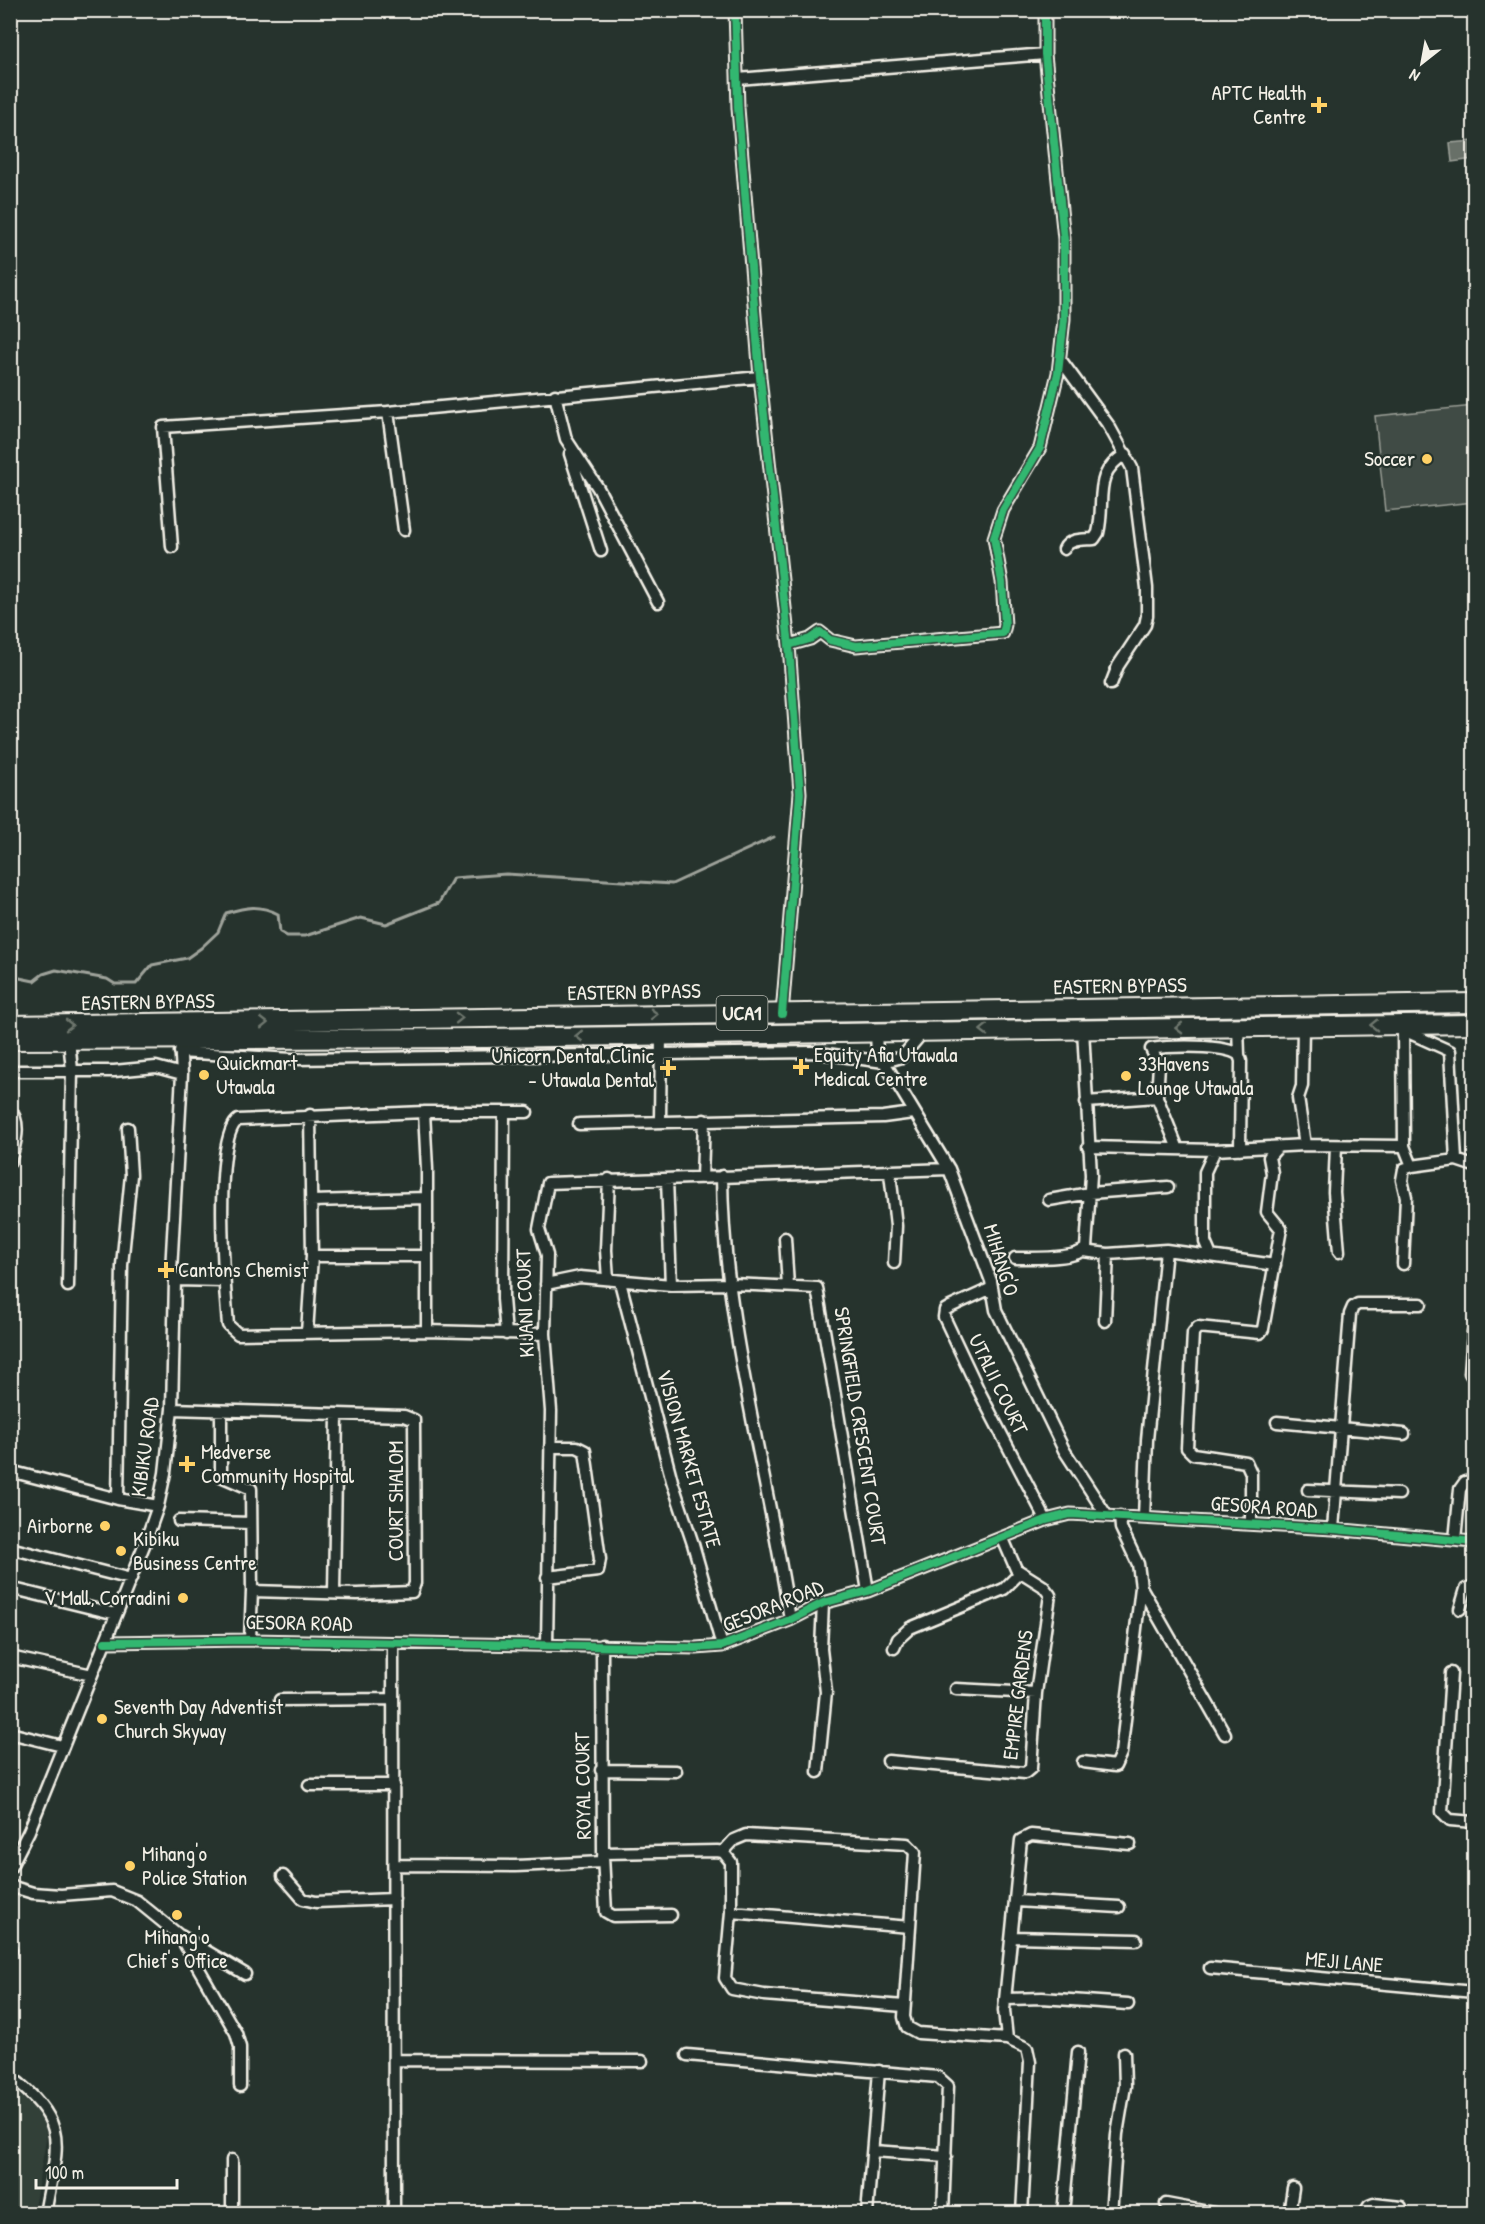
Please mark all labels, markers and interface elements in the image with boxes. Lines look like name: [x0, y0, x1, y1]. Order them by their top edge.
north arrow: [1392, 33, 1452, 93]
text: N: [1405, 64, 1424, 87]
place label: APTC Health Centre: [1211, 78, 1306, 131]
marker: APTC Health Centre: [1310, 96, 1328, 114]
place label: Soccer: [1364, 444, 1415, 473]
marker: Soccer: [1420, 452, 1434, 466]
street label: EASTERN BYPASS: [1053, 970, 1187, 1001]
street label: EASTERN BYPASS: [567, 976, 701, 1007]
street label: EASTERN BYPASS: [81, 986, 215, 1017]
road number: UCA1: [716, 996, 768, 1030]
one-way arrow: [649, 1008, 658, 1020]
one-way arrow: [454, 1012, 463, 1024]
one-way arrow: [259, 1016, 268, 1029]
one-way arrow: [64, 1019, 73, 1031]
one-way arrow: [1370, 1019, 1379, 1031]
one-way arrow: [1175, 1022, 1184, 1034]
one-way arrow: [980, 1024, 989, 1037]
one-way arrow: [575, 1030, 584, 1043]
place label: Equity Afia Utawala Medical Centre: [814, 1040, 958, 1093]
place label: Unicorn Dental Clinic - Utawala Dental: [491, 1041, 655, 1094]
place label: Quickmart Utawala: [216, 1048, 298, 1101]
place label: 33Havens Lounge Utawala: [1138, 1049, 1253, 1102]
marker: Equity Afia Utawala Medical Centre: [792, 1058, 810, 1076]
marker: Unicorn Dental Clinic - Utawala Dental: [659, 1059, 677, 1077]
marker: Quickmart Utawala: [197, 1068, 211, 1082]
marker: 33Havens Lounge Utawala: [1119, 1069, 1133, 1083]
street label: MIHANG'O: [977, 1220, 1026, 1299]
street label: KIJANI COURT: [508, 1247, 541, 1358]
place label: Cantons Chemist: [178, 1255, 309, 1284]
marker: Cantons Chemist: [159, 1263, 173, 1277]
street label: SPRINGFIELD CRESCENT COURT: [827, 1305, 894, 1548]
street label: UTALII COURT: [962, 1329, 1036, 1440]
street label: VISION MARKET ESTATE: [650, 1366, 729, 1551]
street label: KIBIKU ROAD: [123, 1395, 166, 1499]
place label: Medverse Community Hospital: [201, 1437, 355, 1490]
street label: COURT SHALOM: [381, 1441, 410, 1561]
marker: Medverse Community Hospital: [178, 1455, 196, 1473]
street label: GESORA ROAD: [1210, 1488, 1318, 1525]
place label: Airborne: [27, 1511, 93, 1540]
marker: Airborne: [98, 1519, 112, 1533]
place label: Kibiku Business Centre: [133, 1524, 257, 1577]
marker: Kibiku Business Centre: [114, 1544, 128, 1558]
street label: GESORA ROAD: [718, 1572, 828, 1639]
place label: V Mall, Corradini: [44, 1583, 171, 1612]
marker: V Mall, Corradini: [176, 1591, 190, 1605]
street label: GESORA ROAD: [245, 1607, 353, 1638]
street label: EMPIRE GARDENS: [995, 1628, 1040, 1761]
place label: Seventh Day Adventist Church Skyway: [114, 1692, 284, 1745]
marker: Seventh Day Adventist Church Skyway: [95, 1712, 109, 1726]
street label: ROYAL COURT: [567, 1731, 598, 1840]
place label: Mihang'o Police Station: [142, 1839, 247, 1892]
marker: Mihang'o Police Station: [123, 1859, 137, 1873]
marker: Mihang'o Chief's Office: [170, 1908, 184, 1922]
place label: Mihang'o Chief's Office: [126, 1922, 228, 1975]
street label: MEJI LANE: [1304, 1944, 1384, 1979]
scale bar: [36, 2152, 177, 2190]
text: 100 m: [45, 2160, 84, 2185]

